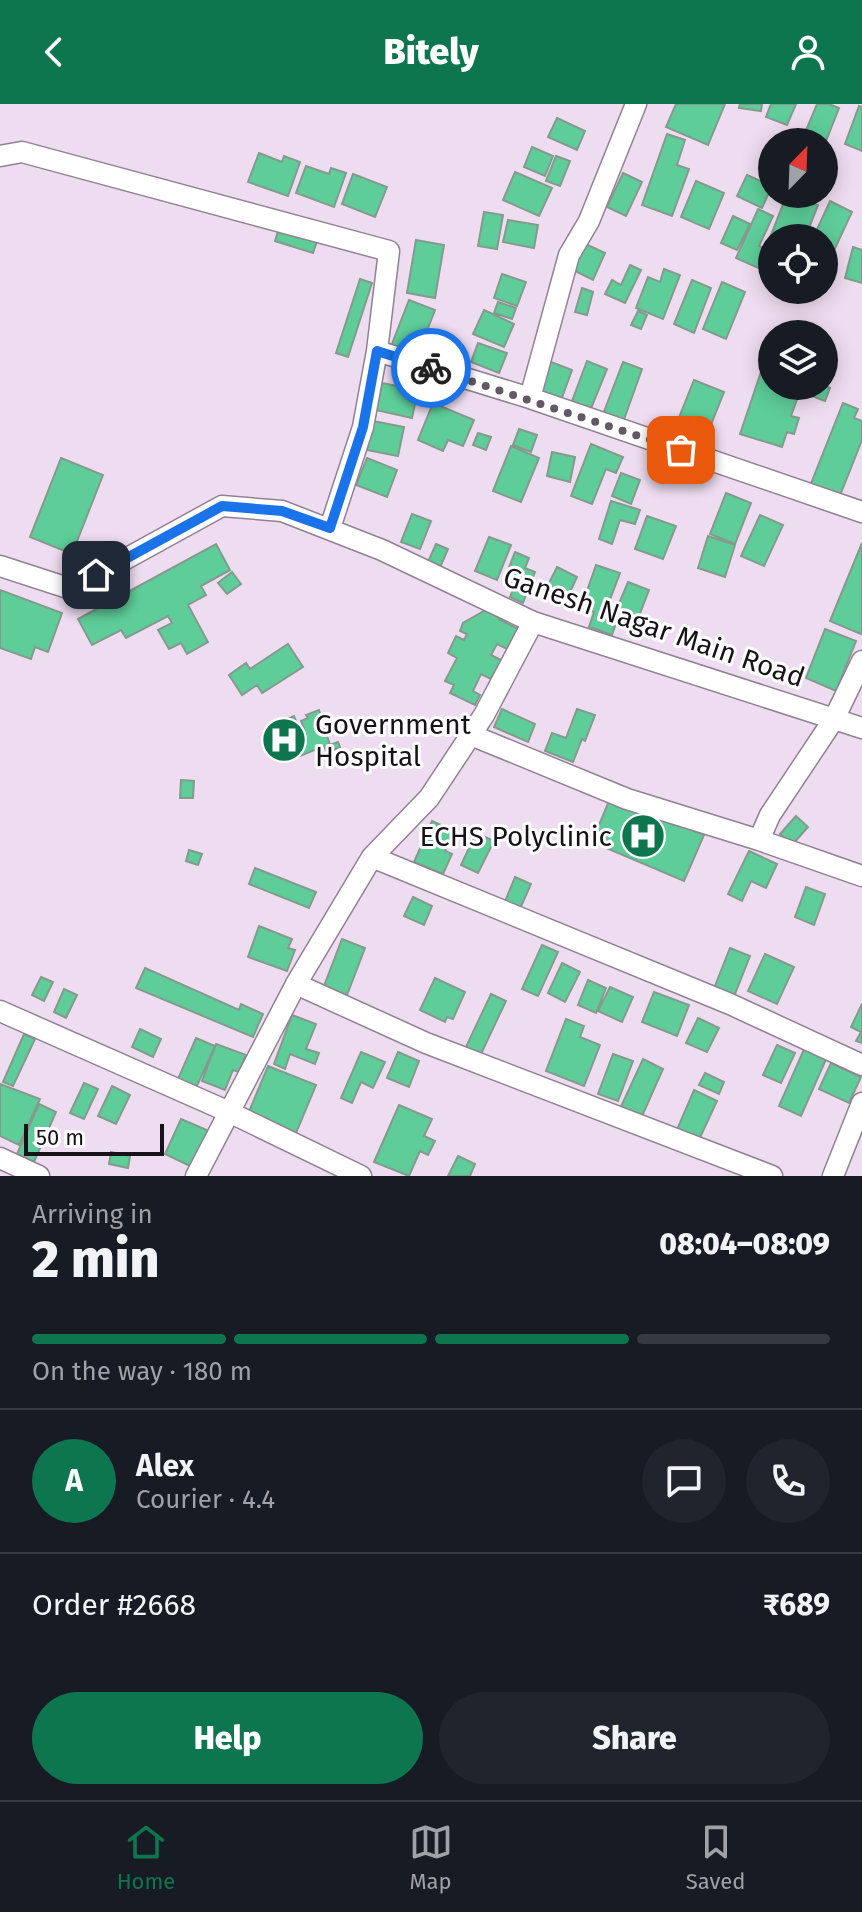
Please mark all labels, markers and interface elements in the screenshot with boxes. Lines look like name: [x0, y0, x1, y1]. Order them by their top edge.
icon: back: [32, 30, 76, 74]
text: Bitely: [383, 30, 479, 74]
icon: person: [786, 30, 830, 74]
north arrow: [758, 128, 838, 208]
map controls: [758, 128, 838, 400]
button: locate: [758, 224, 838, 304]
button: layers: [758, 320, 838, 400]
courier: [391, 328, 471, 408]
icon: bike: [409, 346, 453, 390]
pin: [647, 416, 715, 484]
icon: bag: [659, 428, 703, 472]
pin: [62, 541, 130, 609]
icon: home: [74, 553, 118, 597]
street label: Ganesh Nagar Main Road: [499, 560, 809, 694]
place label: Government Hospital: [315, 708, 472, 773]
hospital icon: Government Hospital: [260, 716, 308, 764]
hospital icon: ECHS Polyclinic: [619, 812, 667, 860]
place label: ECHS Polyclinic: [419, 820, 612, 853]
scale bar: [24, 1120, 164, 1156]
text: 50 m: [36, 1124, 84, 1151]
text: Arriving in: [32, 1199, 153, 1230]
text: 08:04–08:09: [659, 1226, 830, 1262]
text: 2 min: [32, 1228, 159, 1291]
text: On the way · 180 m: [32, 1356, 252, 1387]
button: chat: [642, 1439, 726, 1523]
button: phone: [746, 1439, 830, 1523]
text: Alex: [136, 1448, 194, 1484]
text: A: [65, 1463, 83, 1499]
text: Courier · 4.4: [136, 1484, 275, 1515]
text: Order #2668: [32, 1587, 196, 1623]
text: ₹689: [763, 1587, 830, 1623]
button: Help: [32, 1692, 423, 1784]
button: Share: [439, 1692, 830, 1784]
tab: Home: [117, 1820, 175, 1895]
tab: Map: [409, 1820, 453, 1895]
tab: Saved: [686, 1820, 745, 1895]

